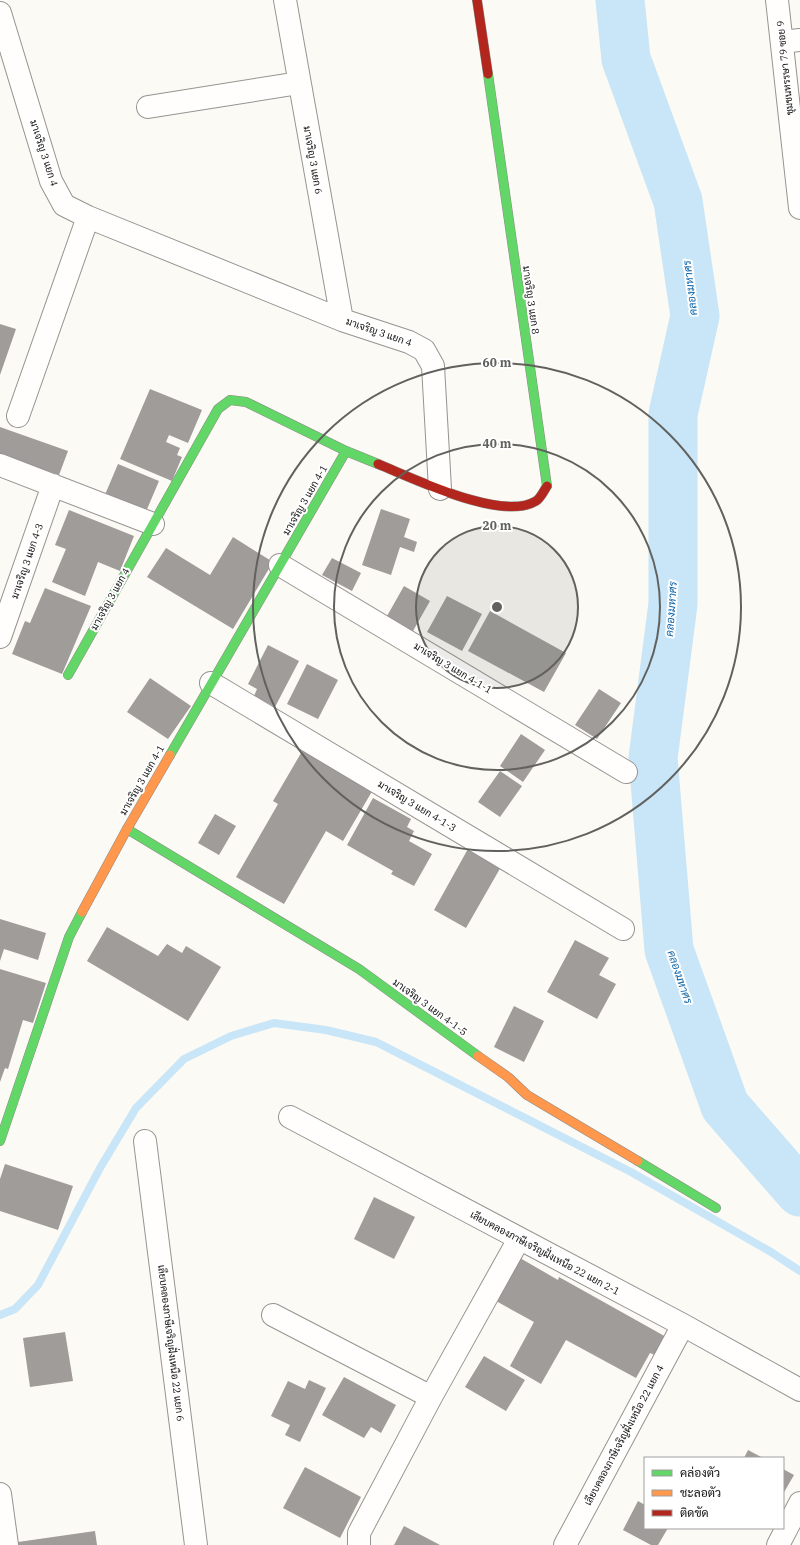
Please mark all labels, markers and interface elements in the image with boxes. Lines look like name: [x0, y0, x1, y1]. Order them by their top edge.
street label: ชุมชนหรรษา 79 ซอย 9: [774, 20, 797, 116]
street label: มาเจริญ 3 แยก 4: [27, 118, 61, 188]
street label: มาเจริญ 3 แยก 6: [301, 125, 325, 195]
water label: คลองมหาศร: [680, 259, 700, 316]
street label: มาเจริญ 3 แยก 8: [520, 265, 542, 335]
street label: มาเจริญ 3 แยก 4: [344, 315, 414, 349]
text: 60 m: [483, 355, 512, 370]
text: 40 m: [483, 436, 512, 451]
street label: มาเจริญ 3 แยก 4-1: [280, 463, 330, 537]
text: 20 m: [483, 518, 512, 533]
street label: มาเจริญ 3 แยก 4-3: [8, 522, 46, 600]
street label: มาเจริญ 3 แยก 4: [88, 566, 132, 632]
water label: คลองมหาศร: [662, 580, 680, 637]
centre of rings: [490, 600, 504, 614]
street label: มาเจริญ 3 แยก 4-1-1: [412, 640, 494, 696]
street label: มาเจริญ 3 แยก 4-1: [117, 743, 167, 817]
street label: มาเจริญ 3 แยก 4-1-3: [376, 778, 458, 834]
water label: คลองมหาศร: [664, 948, 696, 1006]
street label: มาเจริญ 3 แยก 4-1-5: [390, 976, 470, 1038]
street label: เลียบคลองภาษีเจริญฝั่งเหนือ 22 แยก 2-1: [468, 1206, 623, 1298]
street label: เลียบคลองภาษีเจริญฝั่งเหนือ 22 แยก 6: [155, 1264, 189, 1422]
street label: เลียบคลองภาษีเจริญฝั่งเหนือ 22 แยก 4: [580, 1362, 667, 1508]
legend: [644, 1457, 784, 1529]
text: คล่องตัว: [680, 1465, 720, 1480]
text: ชะลอตัว: [680, 1485, 721, 1500]
text: ติดขัด: [680, 1505, 709, 1520]

